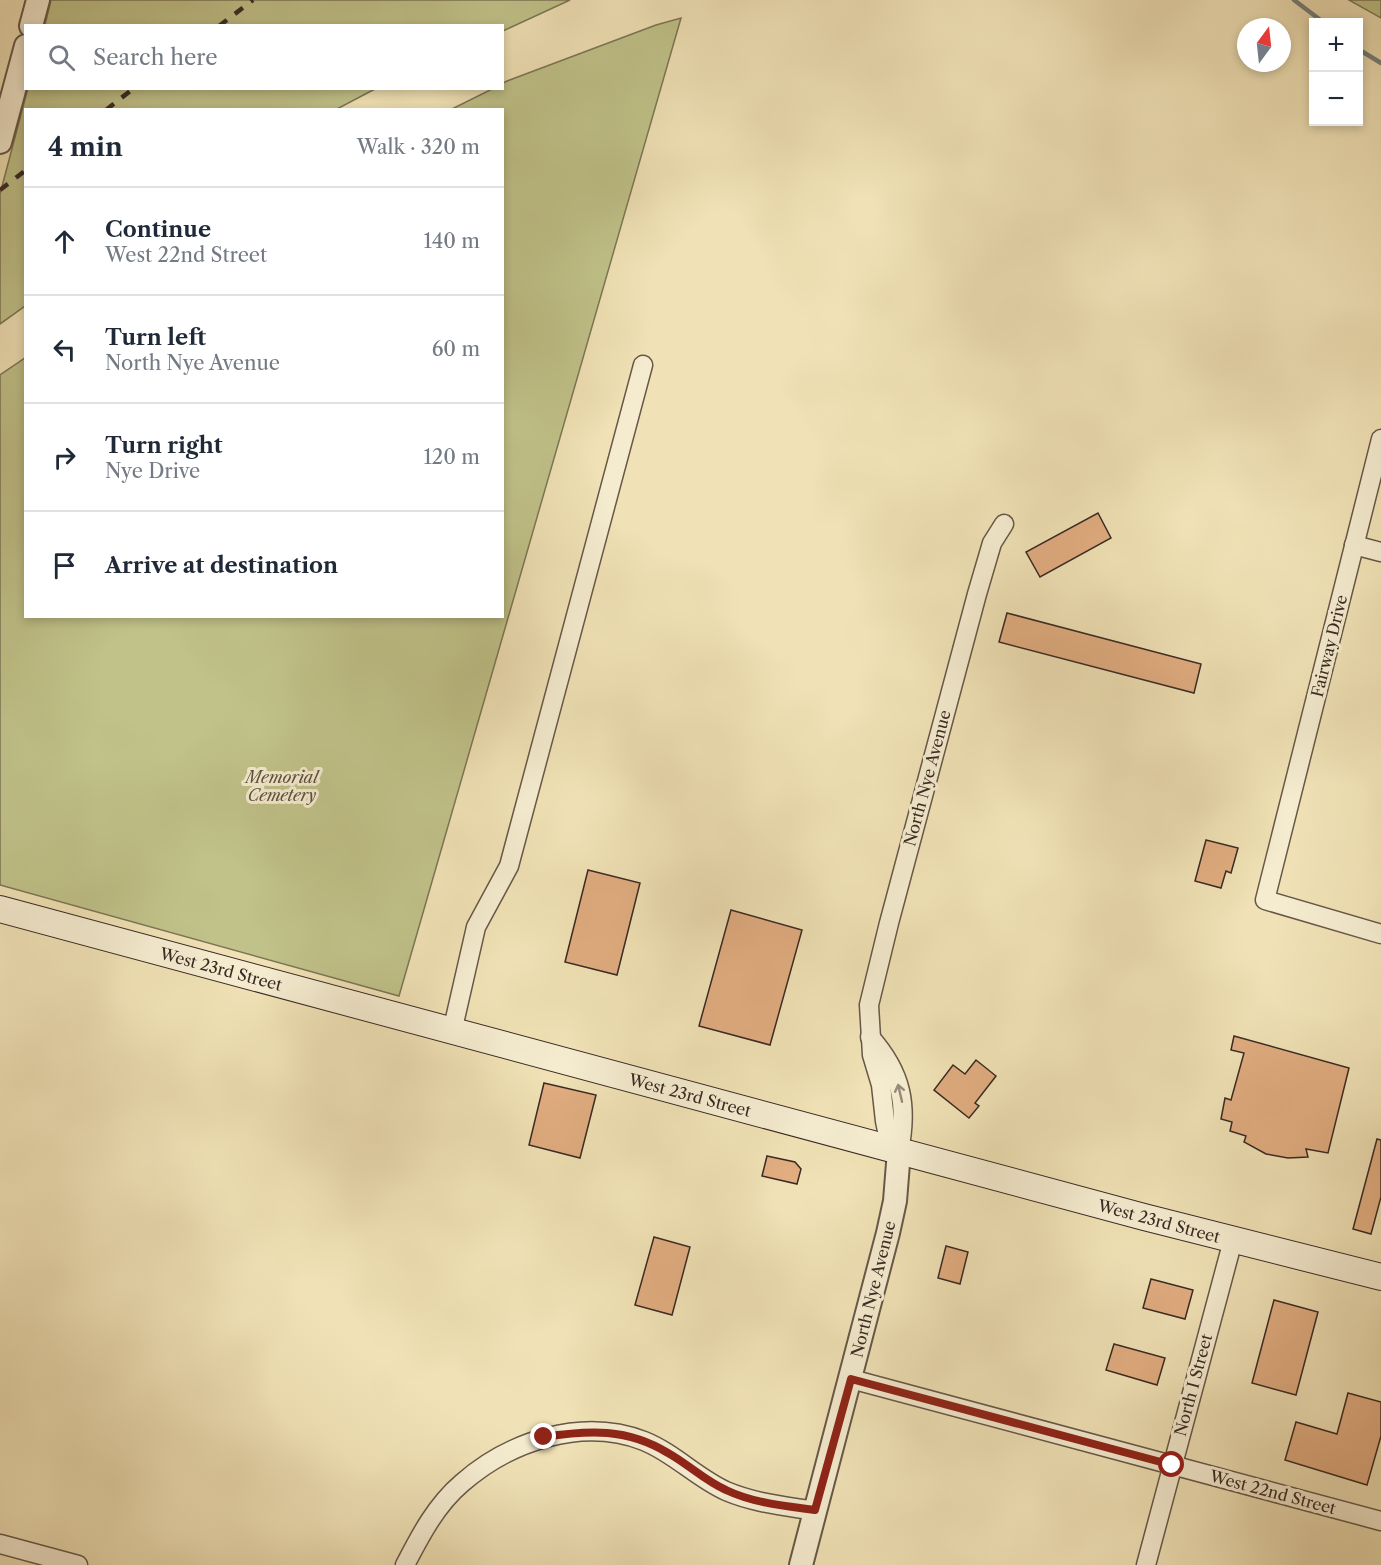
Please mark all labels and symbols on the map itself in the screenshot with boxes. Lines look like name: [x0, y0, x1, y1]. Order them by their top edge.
north arrow: [1237, 18, 1291, 72]
street label: Fairway Drive: [1307, 593, 1351, 699]
street label: North Nye Avenue: [899, 708, 955, 848]
park label: Memorial Cemetery: [244, 767, 320, 805]
street label: West 23rd Street: [157, 943, 285, 995]
street label: West 23rd Street: [626, 1069, 754, 1121]
one-way arrow: [894, 1084, 906, 1103]
street label: West 23rd Street: [1095, 1195, 1223, 1247]
street label: North Nye Avenue: [846, 1219, 900, 1359]
street label: North I Street: [1170, 1331, 1216, 1438]
route end: [530, 1423, 556, 1449]
route start: [1158, 1451, 1184, 1477]
street label: West 22nd Street: [1207, 1465, 1339, 1519]

